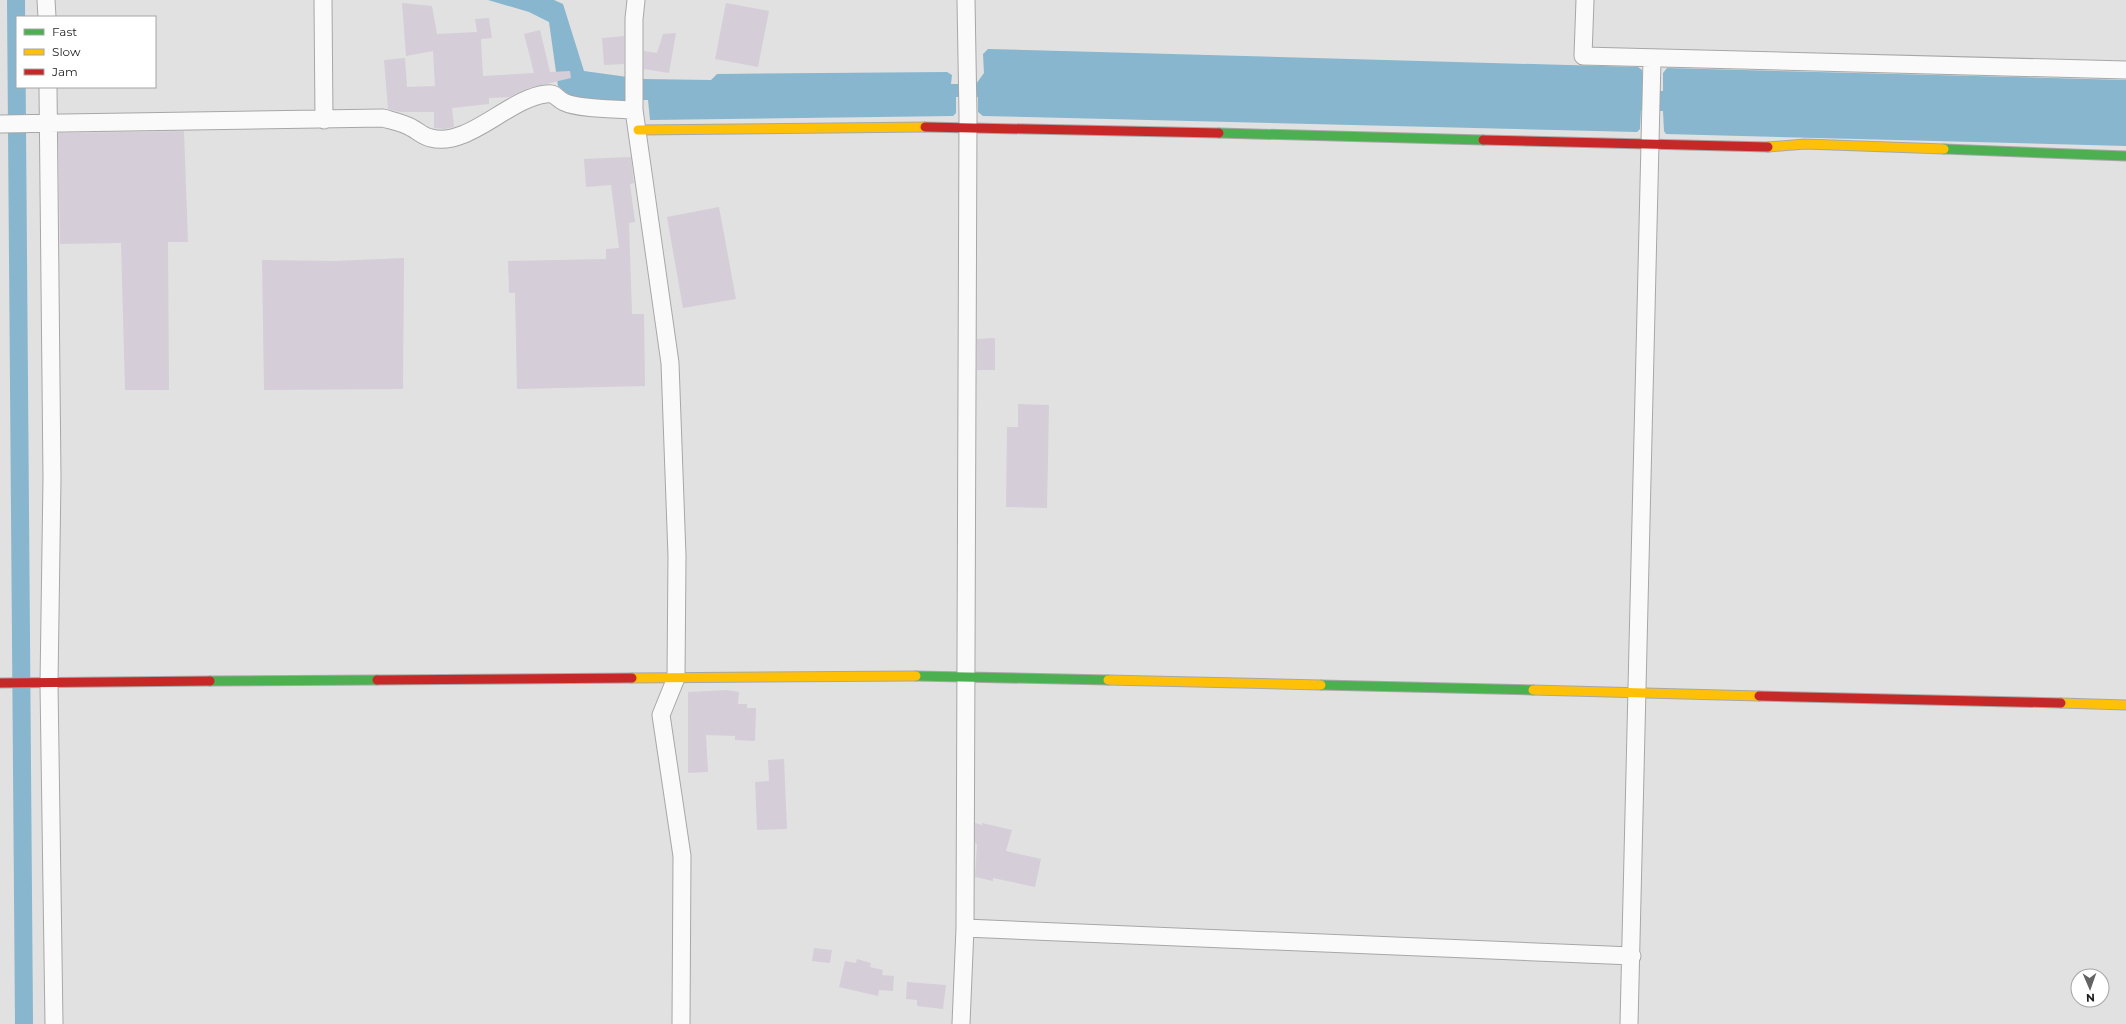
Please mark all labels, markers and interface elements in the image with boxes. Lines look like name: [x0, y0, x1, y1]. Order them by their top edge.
legend: [16, 16, 156, 88]
text: Fast: [52, 24, 77, 39]
text: Slow: [52, 44, 81, 59]
text: Jam: [51, 64, 78, 79]
north arrow: [2070, 968, 2110, 1008]
text: N: [2086, 991, 2095, 1005]

